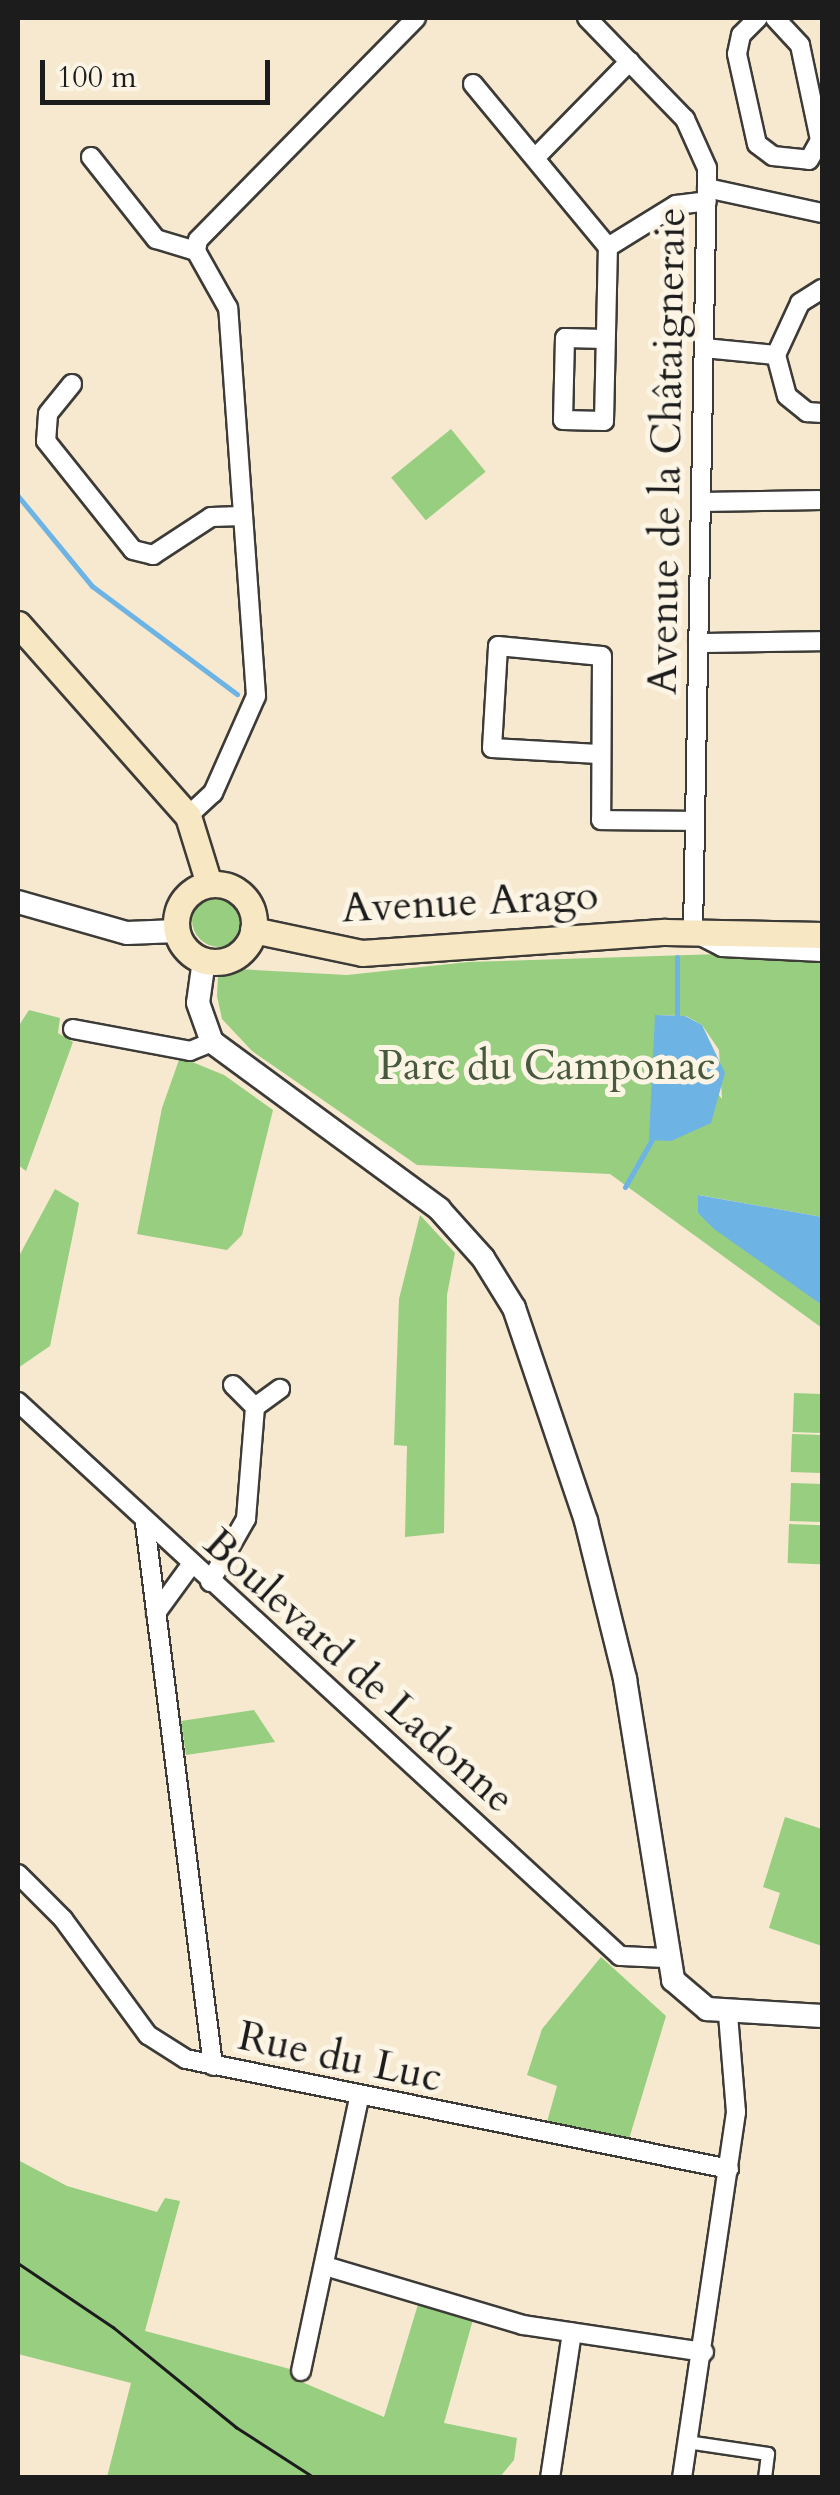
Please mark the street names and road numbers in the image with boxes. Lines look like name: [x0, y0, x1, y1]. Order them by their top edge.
street label: Avenue de la Châtaigneraie: [638, 207, 696, 695]
street label: Avenue Arago: [340, 870, 600, 934]
street label: Boulevard de Ladonne: [193, 1518, 525, 1824]
street label: Rue du Luc: [234, 2011, 446, 2103]

